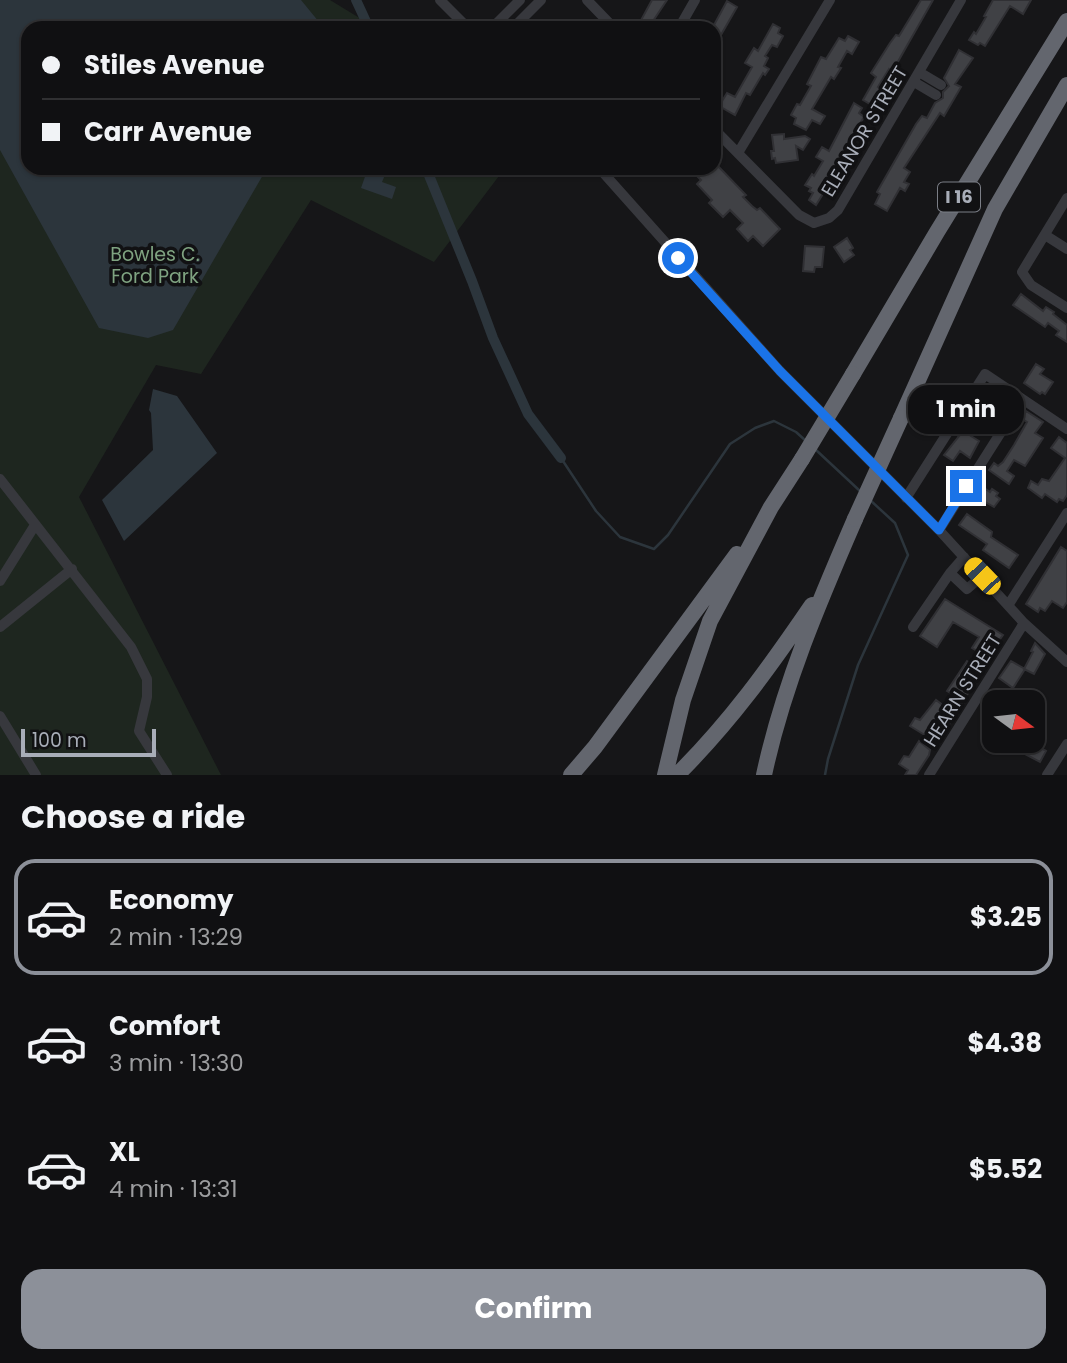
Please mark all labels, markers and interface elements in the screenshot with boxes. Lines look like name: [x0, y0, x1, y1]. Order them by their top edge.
text: Stiles Avenue: [84, 47, 264, 83]
street label: ELEANOR STREET: [815, 61, 914, 202]
text: Carr Avenue: [84, 114, 252, 150]
road number: I 16: [938, 182, 980, 212]
park label: Bowles C. Ford Park: [110, 241, 200, 290]
route start: [662, 242, 694, 274]
callout: 1 min: [908, 384, 1024, 434]
text: 1 min: [936, 393, 996, 425]
route end: [950, 470, 982, 502]
car: [960, 554, 1005, 598]
street label: HEARN STREET: [917, 629, 1008, 752]
north arrow: [982, 690, 1045, 752]
map controls: [982, 690, 1045, 753]
scale bar: [21, 726, 156, 758]
text: 100 m: [32, 727, 87, 754]
text: Choose a ride: [21, 794, 245, 839]
text: Economy: [109, 882, 233, 918]
icon: car: [25, 886, 88, 949]
text: $3.25: [970, 899, 1042, 935]
text: 2 min · 13:29: [109, 921, 243, 953]
text: Comfort: [109, 1008, 221, 1044]
icon: car: [25, 1012, 88, 1075]
text: $4.38: [967, 1025, 1042, 1061]
text: 3 min · 13:30: [109, 1047, 244, 1079]
text: XL: [109, 1134, 140, 1170]
icon: car: [25, 1138, 88, 1201]
text: $5.52: [969, 1151, 1042, 1187]
text: 4 min · 13:31: [109, 1173, 238, 1205]
button: Confirm: [21, 1269, 1046, 1349]

